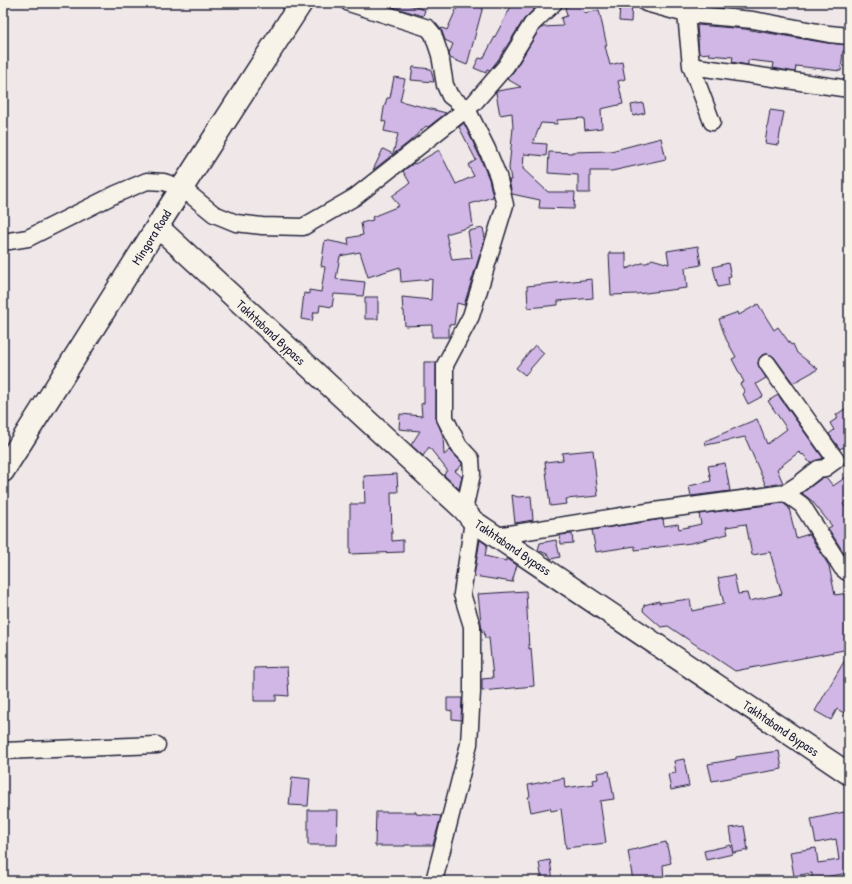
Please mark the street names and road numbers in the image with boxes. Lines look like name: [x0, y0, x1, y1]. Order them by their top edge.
street label: Mingora Road: [127, 206, 175, 268]
street label: Takhtaband Bypass: [232, 295, 310, 369]
street label: Takhtaband Bypass: [471, 515, 555, 579]
street label: Takhtaband Bypass: [739, 696, 823, 760]

